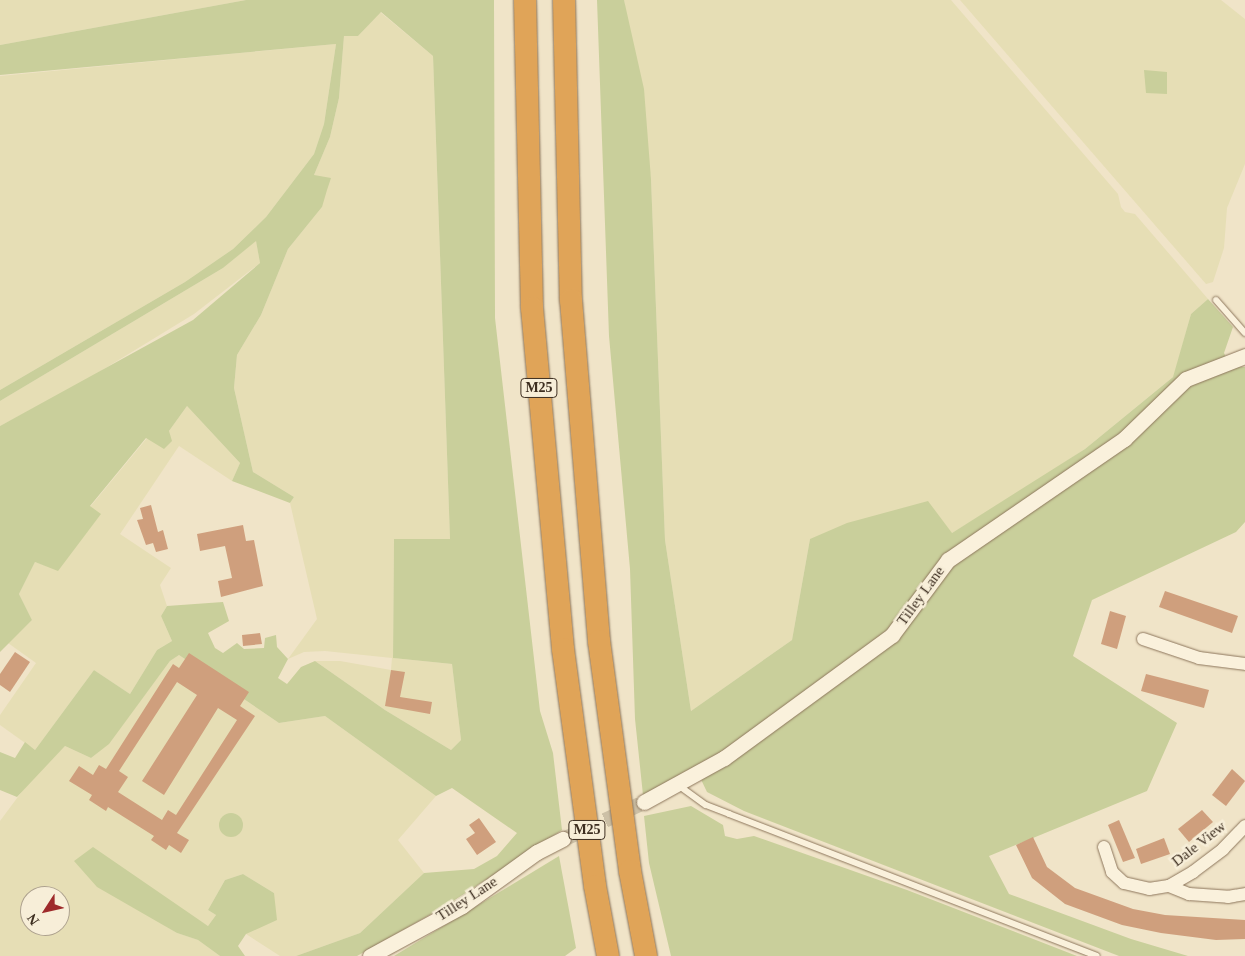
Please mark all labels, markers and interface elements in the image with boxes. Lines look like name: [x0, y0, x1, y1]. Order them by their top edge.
road number: M25: [520, 376, 558, 399]
street label: Tilley Lane: [893, 563, 949, 629]
street label: Dale View: [1168, 817, 1230, 871]
road number: M25: [568, 818, 606, 842]
street label: Tilley Lane: [433, 873, 501, 925]
north arrow: [20, 886, 70, 936]
text: N: [24, 911, 42, 928]

